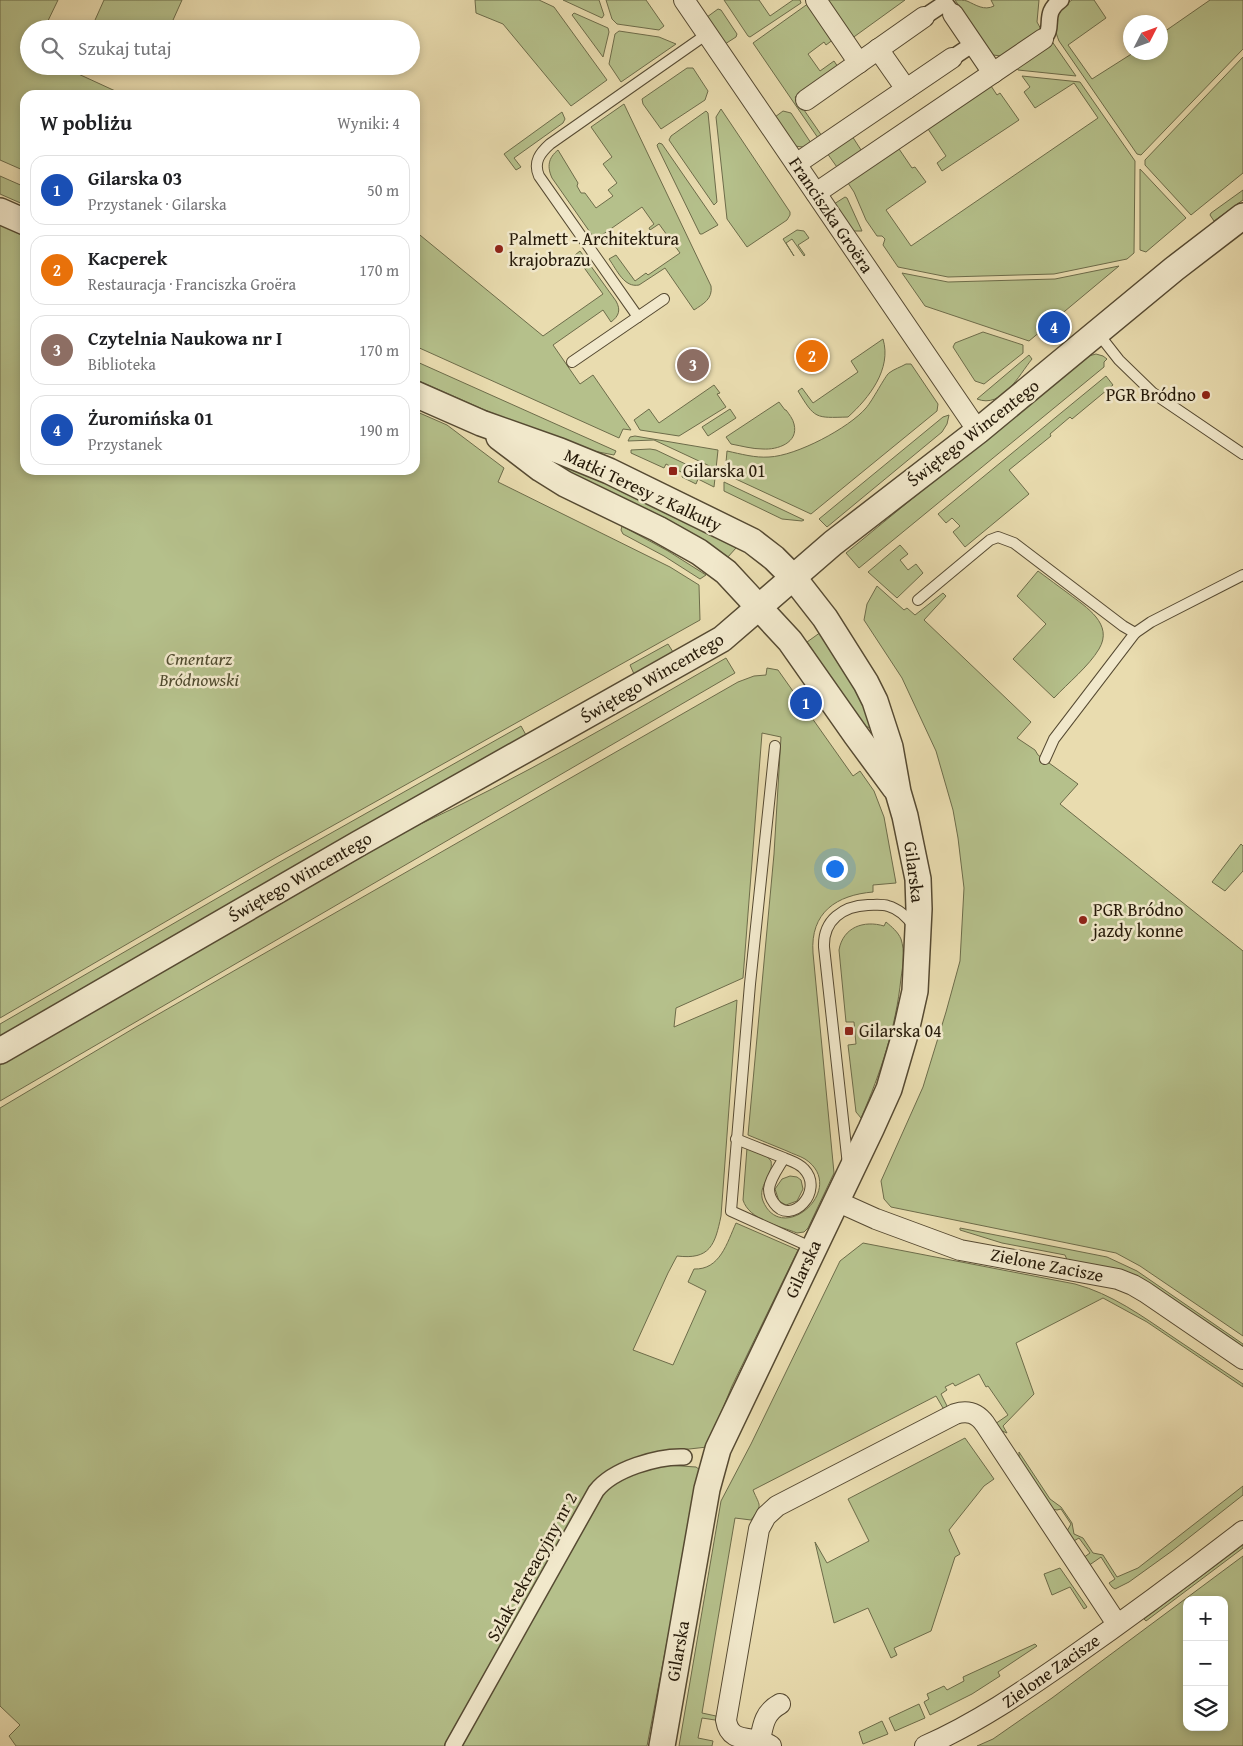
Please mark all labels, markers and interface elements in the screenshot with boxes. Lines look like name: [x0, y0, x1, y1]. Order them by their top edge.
north arrow: [1123, 15, 1168, 60]
search box: [20, 20, 420, 75]
icon: search: [38, 34, 66, 62]
text: Szukaj tutaj: [78, 34, 172, 62]
text: W pobliżu: [40, 107, 132, 138]
text: Wyniki: 4: [337, 111, 400, 135]
street label: Franciszka Groëra: [782, 151, 881, 279]
text: Gilarska 03: [88, 164, 182, 192]
text: 1: [53, 178, 61, 202]
text: 50 m: [367, 178, 399, 202]
text: Przystanek · Gilarska: [88, 192, 227, 216]
place label: Palmett - Architektura krajobrazu: [509, 225, 679, 273]
marker: Palmett - Architektura krajobrazu: [493, 243, 505, 255]
text: Kacperek: [88, 244, 167, 272]
text: 2: [53, 258, 61, 282]
text: 170 m: [359, 258, 399, 282]
text: Restauracja · Franciszka Groëra: [88, 272, 296, 296]
pin: 4: [1038, 308, 1070, 346]
text: Czytelnia Naukowa nr I: [88, 324, 282, 352]
pin: 2: [796, 337, 828, 375]
text: 3: [53, 338, 61, 362]
text: 170 m: [359, 338, 399, 362]
pin: 3: [677, 346, 709, 384]
text: Biblioteka: [88, 352, 156, 376]
street label: Świętego Wincentego: [901, 372, 1045, 493]
place label: PGR Bródno: [1106, 381, 1196, 408]
marker: PGR Bródno: [1200, 389, 1212, 401]
text: Żuromińska 01: [88, 404, 214, 432]
text: 4: [53, 418, 61, 442]
text: 190 m: [359, 418, 399, 442]
text: Przystanek: [88, 432, 162, 456]
street label: Matki Teresy z Kalkuty: [560, 441, 727, 538]
place label: Gilarska 01: [683, 457, 766, 484]
marker: Gilarska 01: [667, 465, 679, 477]
street label: Świętego Wincentego: [575, 625, 729, 730]
park label: Cmentarz Bródnowski: [158, 645, 239, 693]
pin: 1: [790, 684, 822, 722]
street label: Świętego Wincentego: [223, 824, 377, 929]
street label: Gilarska: [897, 840, 932, 905]
your location: [822, 856, 848, 882]
place label: PGR Bródno jazdy konne: [1090, 896, 1183, 944]
marker: PGR Bródno jazdy konne: [1077, 914, 1089, 926]
place label: Gilarska 04: [859, 1017, 942, 1044]
marker: Gilarska 04: [843, 1025, 855, 1037]
street label: Gilarska: [777, 1235, 828, 1302]
street label: Zielone Zacisze: [988, 1240, 1106, 1289]
street label: Szlak rekreacyjny nr 2: [479, 1487, 584, 1646]
map controls: [1183, 1596, 1228, 1731]
button: +: [1183, 1596, 1228, 1641]
street label: Gilarska: [659, 1618, 696, 1684]
street label: Zielone Zacisze: [996, 1627, 1105, 1714]
button: −: [1183, 1641, 1228, 1686]
button: layers: [1183, 1686, 1228, 1731]

